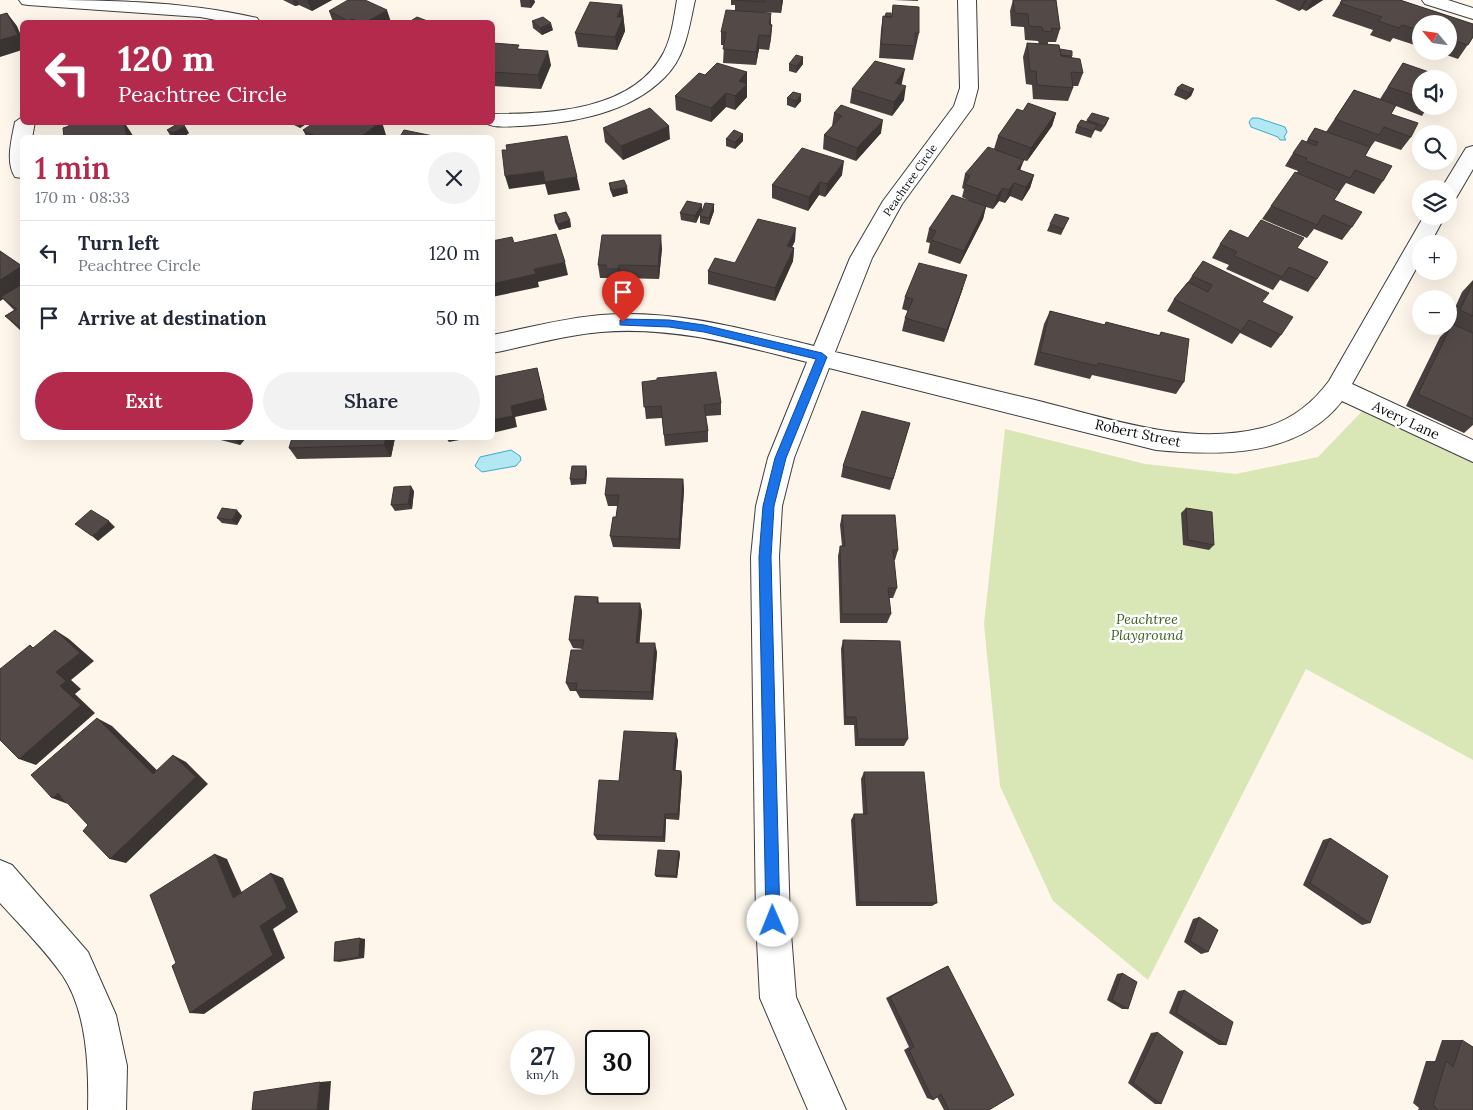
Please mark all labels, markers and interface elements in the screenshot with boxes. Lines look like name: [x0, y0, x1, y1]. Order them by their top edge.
north arrow: [1412, 15, 1458, 60]
map controls: [1412, 15, 1457, 335]
text: 120 m: [118, 36, 215, 81]
icon: left: [35, 40, 100, 105]
button: sound: [1412, 70, 1457, 115]
text: Peachtree Circle: [118, 80, 287, 108]
button: search: [1412, 125, 1457, 170]
street label: Peachtree Circle: [880, 141, 940, 219]
text: 1 min: [35, 149, 110, 187]
button: close: [428, 152, 480, 204]
button: layers: [1412, 180, 1457, 225]
text: 170 m · 08:33: [35, 187, 130, 207]
text: Turn left: [78, 231, 159, 255]
button: +: [1412, 235, 1457, 280]
icon: left: [35, 239, 63, 267]
text: 120 m: [429, 241, 480, 265]
text: Peachtree Circle: [78, 255, 201, 275]
pin: [602, 271, 644, 322]
icon: arrive: [609, 278, 637, 306]
button: −: [1412, 290, 1457, 335]
icon: arrive: [35, 304, 63, 332]
text: Arrive at destination: [78, 306, 267, 330]
text: 50 m: [436, 306, 480, 330]
button: Exit: [35, 372, 253, 430]
button: Share: [263, 372, 480, 430]
street label: Avery Lane: [1369, 396, 1443, 444]
street label: Robert Street: [1093, 415, 1183, 451]
park label: Peachtree Playground: [1111, 610, 1184, 644]
position arrow: [746, 894, 798, 946]
speed limit sign: 30: [585, 1030, 650, 1095]
text: 27: [530, 1040, 555, 1072]
text: km/h: [526, 1067, 559, 1082]

